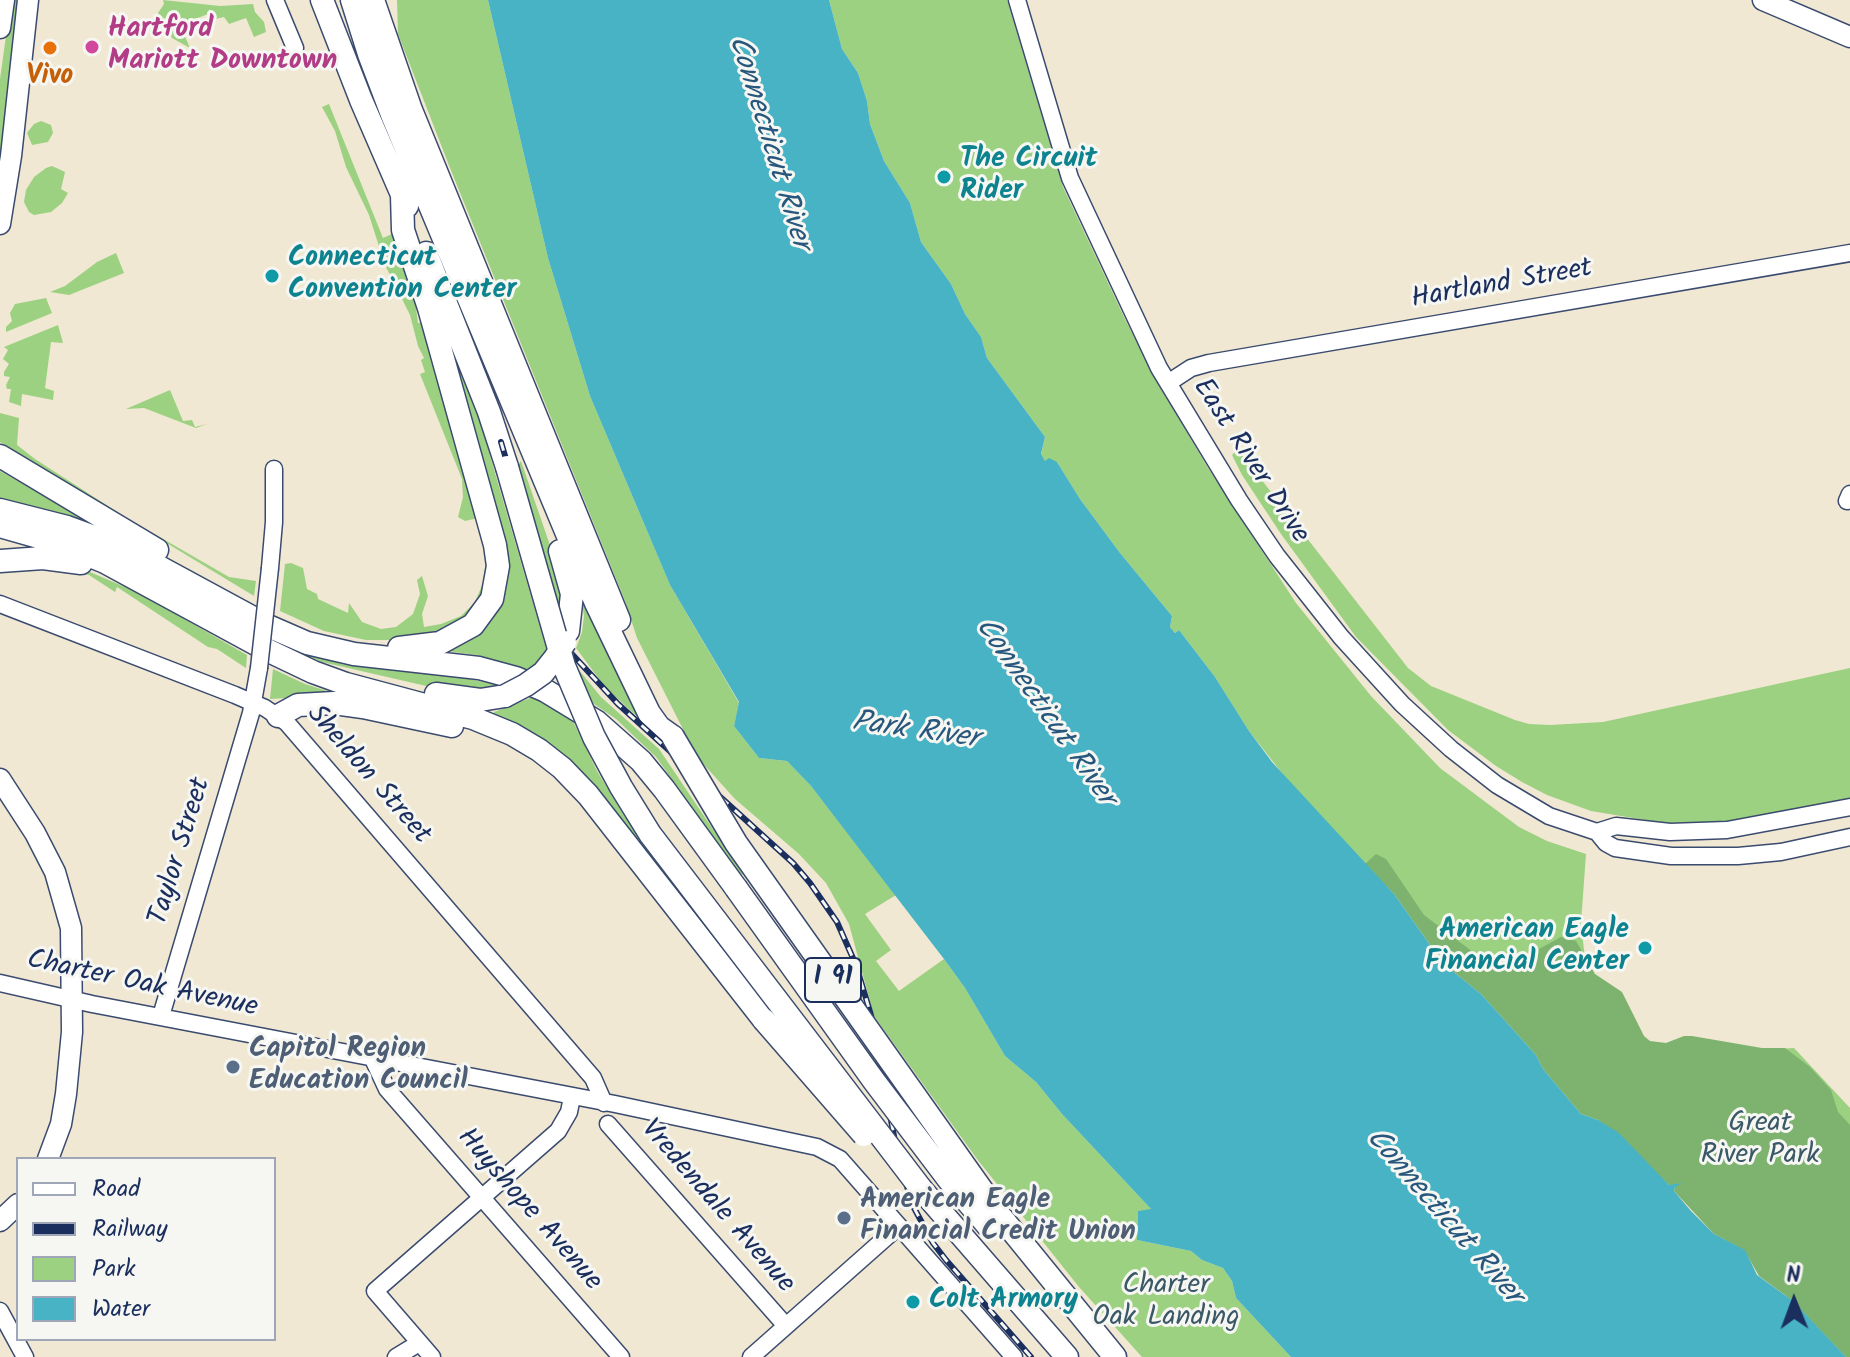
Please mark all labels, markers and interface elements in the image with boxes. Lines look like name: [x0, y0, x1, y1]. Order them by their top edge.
place label: Hartford Mariott Downtown: [108, 14, 337, 80]
water label: Connecticut River: [717, 32, 817, 254]
marker: Hartford Mariott Downtown: [83, 38, 101, 56]
marker: Vivo: [41, 39, 59, 57]
place label: Vivo: [27, 61, 73, 95]
place label: The Circuit Rider: [960, 144, 1097, 210]
marker: The Circuit Rider: [935, 168, 953, 186]
place label: Connecticut Convention Center: [288, 243, 516, 309]
street label: Hartland Street: [1409, 254, 1595, 318]
marker: Connecticut Convention Center: [263, 267, 281, 285]
street label: East River Drive: [1183, 373, 1315, 551]
water label: Connecticut River: [965, 612, 1121, 814]
street label: Sheldon Street: [298, 700, 436, 852]
water label: Park River: [850, 706, 980, 760]
street label: Taylor Street: [144, 774, 220, 930]
place label: American Eagle Financial Center: [1425, 915, 1629, 981]
marker: American Eagle Financial Center: [1636, 939, 1654, 957]
street label: Charter Oak Avenue: [23, 945, 261, 1027]
road number: I 91: [805, 958, 861, 1002]
place label: Capitol Region Education Council: [249, 1034, 468, 1100]
marker: Capitol Region Education Council: [224, 1058, 242, 1076]
park label: Great River Park: [1701, 1108, 1819, 1174]
street label: Vredendale Avenue: [632, 1115, 800, 1301]
street label: Huyshope Avenue: [448, 1123, 608, 1299]
water label: Connecticut River: [1356, 1123, 1528, 1313]
legend: [16, 1157, 276, 1341]
text: Road: [92, 1170, 140, 1209]
place label: American Eagle Financial Credit Union: [860, 1185, 1136, 1251]
marker: American Eagle Financial Credit Union: [835, 1209, 853, 1227]
text: Railway: [92, 1210, 168, 1249]
text: Park: [92, 1250, 136, 1289]
text: N: [1786, 1259, 1801, 1294]
north arrow: [1754, 1261, 1834, 1341]
park label: Charter Oak Landing: [1093, 1270, 1239, 1336]
place label: Colt Armory: [929, 1285, 1078, 1319]
text: Water: [92, 1290, 150, 1329]
marker: Colt Armory: [904, 1293, 922, 1311]

